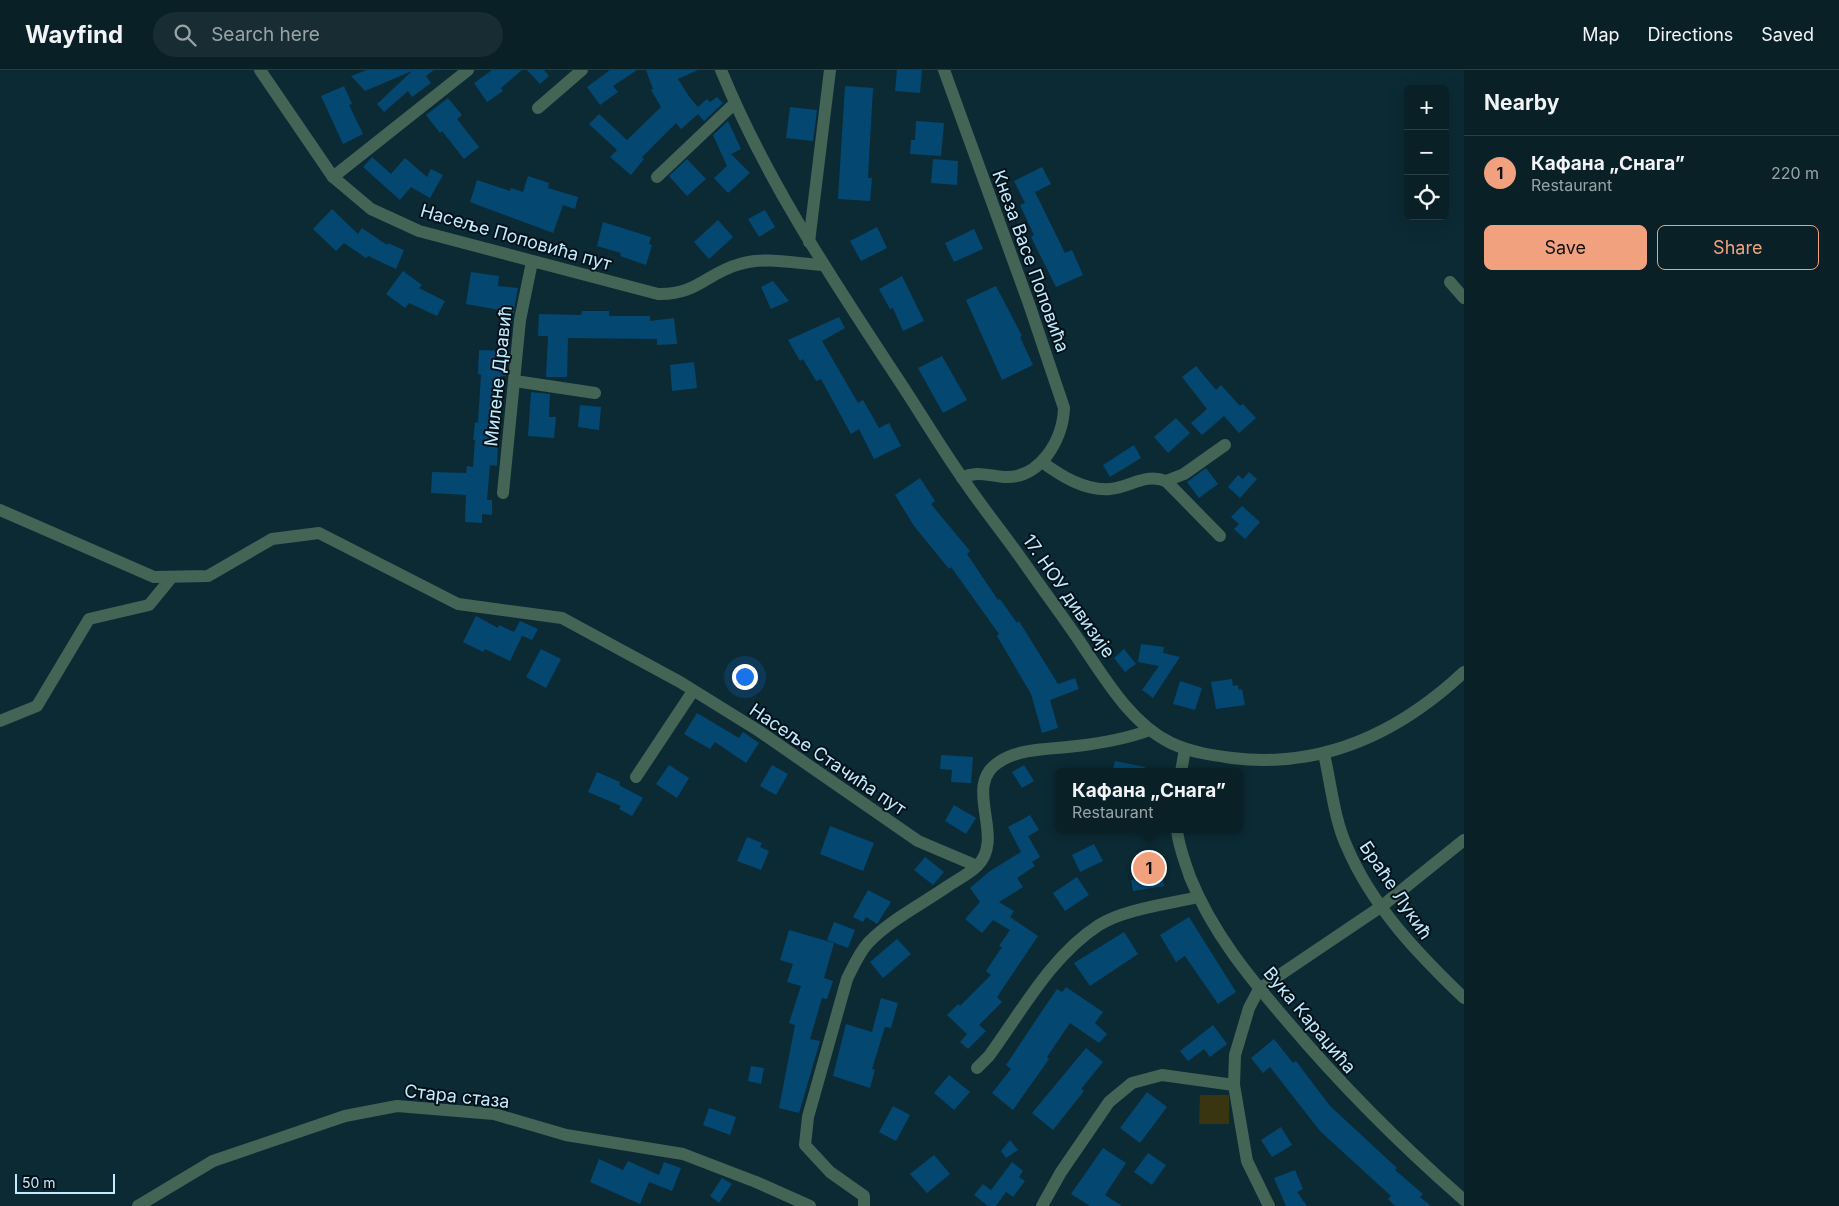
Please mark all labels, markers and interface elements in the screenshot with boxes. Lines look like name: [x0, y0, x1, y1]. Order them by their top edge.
search box: [153, 12, 503, 57]
text: Wayfind: [25, 20, 123, 49]
icon: search: [171, 21, 199, 49]
text: Search here: [211, 23, 320, 46]
text: Map: [1582, 24, 1620, 45]
text: Directions: [1648, 24, 1733, 45]
text: Saved: [1761, 24, 1814, 45]
map controls: [1404, 85, 1449, 220]
button: +: [1404, 85, 1449, 130]
text: Nearby: [1484, 90, 1559, 115]
button: −: [1404, 130, 1449, 175]
text: Кафана „Снага”: [1531, 152, 1685, 175]
text: 1: [1497, 163, 1503, 183]
text: 220 m: [1771, 163, 1819, 183]
street label: Кнеза Васе Поповића: [988, 167, 1074, 355]
button: locate: [1404, 175, 1449, 220]
text: Restaurant: [1531, 175, 1612, 195]
street label: Насеље Поповића пут: [418, 200, 615, 275]
button: Save: [1484, 225, 1647, 270]
button: Share: [1657, 225, 1819, 270]
street label: Милене Дравић: [480, 305, 516, 447]
street label: 17. НОУ дивизије: [1019, 530, 1119, 662]
your location: [732, 664, 758, 690]
street label: Насеље Стачића пут: [746, 699, 911, 820]
popup: [1055, 768, 1243, 833]
text: Кафана „Снага”: [1072, 779, 1226, 802]
text: Restaurant: [1072, 802, 1153, 822]
street label: Браће Лукић: [1355, 837, 1437, 943]
pin: 1: [1133, 849, 1165, 887]
street label: Вука Караџића: [1259, 963, 1361, 1077]
street label: Стара стаза: [403, 1080, 511, 1112]
scale bar: [15, 1171, 115, 1194]
text: 50 m: [22, 1174, 56, 1191]

